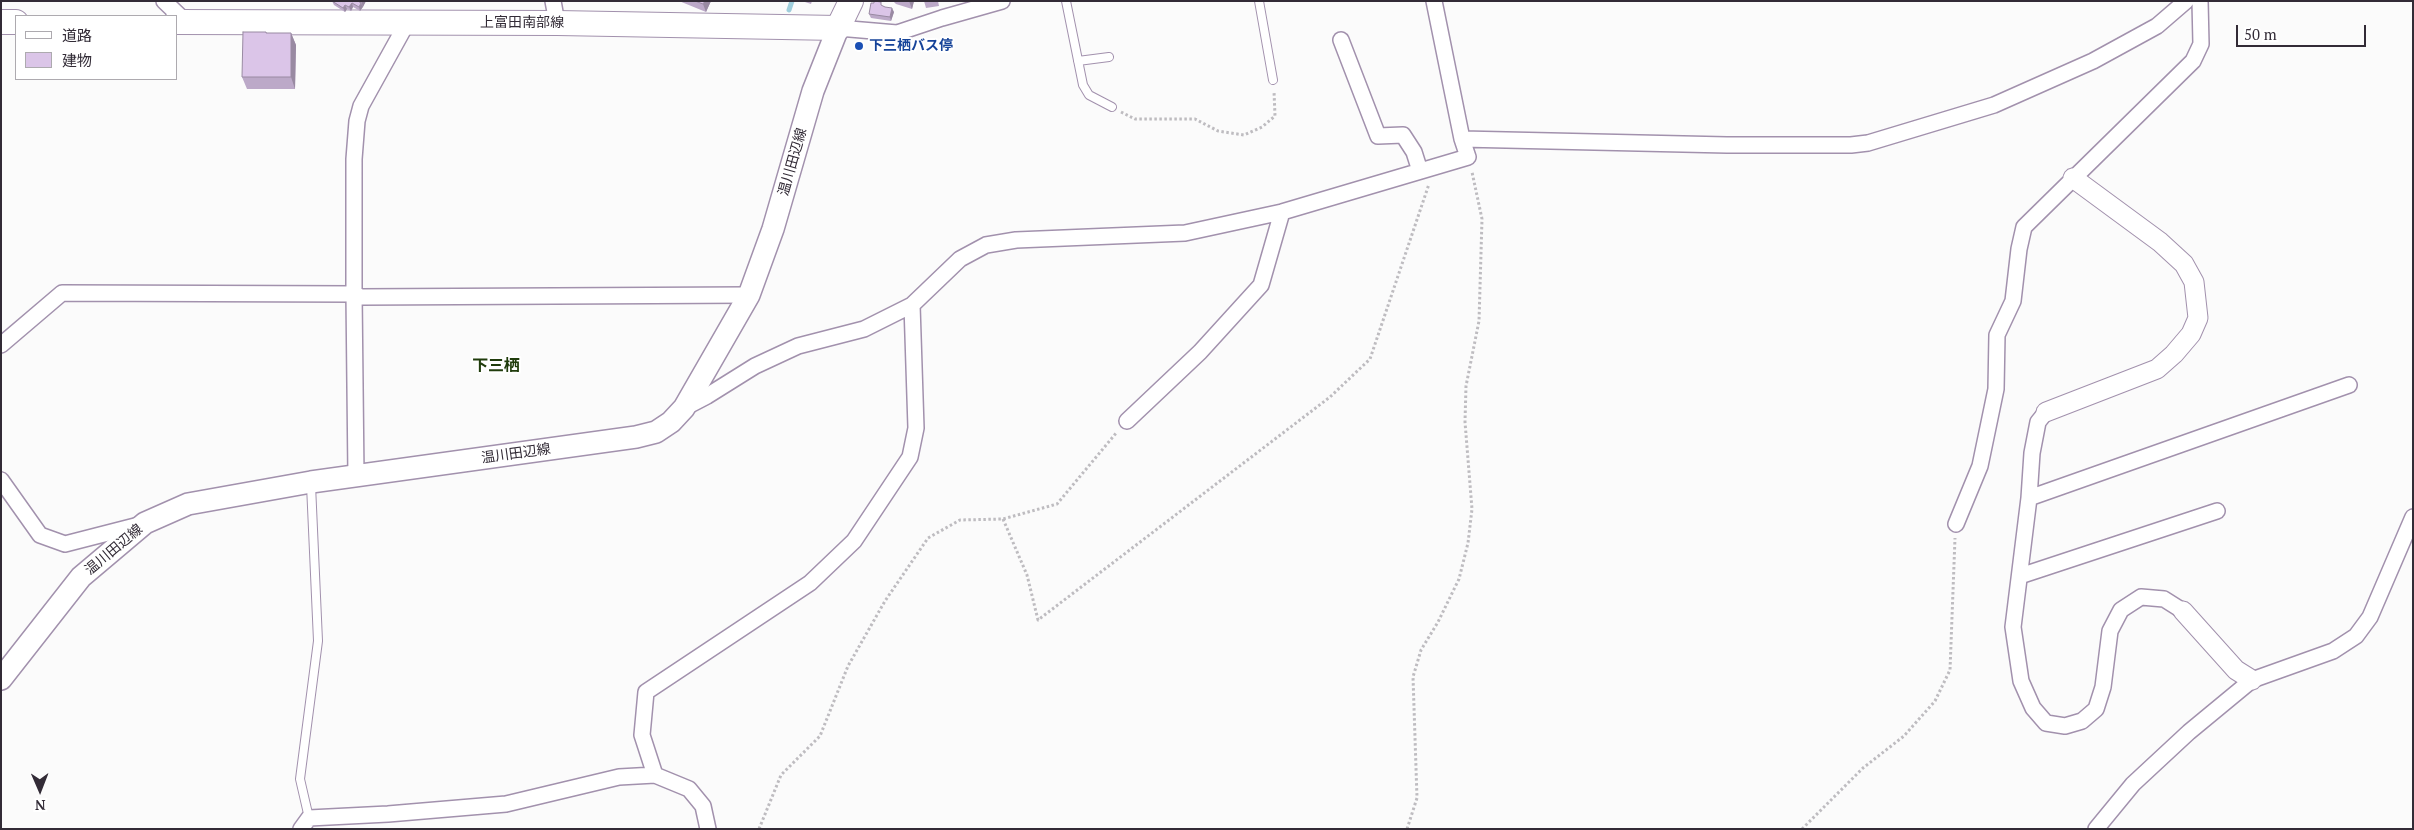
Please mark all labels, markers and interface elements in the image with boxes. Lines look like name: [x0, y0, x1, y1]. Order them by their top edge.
legend: [15, 15, 178, 80]
street label: 上富田南部線: [480, 15, 564, 31]
scale bar: [2239, 15, 2369, 47]
text: 50 m: [2244, 24, 2277, 44]
text: 道路: [62, 25, 92, 45]
place label: 下三栖バス停: [869, 38, 953, 54]
marker: 下三栖バス停: [853, 40, 865, 52]
text: 建物: [62, 50, 92, 70]
street label: 温川田辺線: [775, 126, 811, 198]
district label: 下三栖: [472, 356, 520, 376]
street label: 温川田辺線: [480, 441, 552, 467]
street label: 温川田辺線: [82, 521, 146, 579]
north arrow: [15, 765, 65, 815]
text: N: [35, 796, 46, 815]

